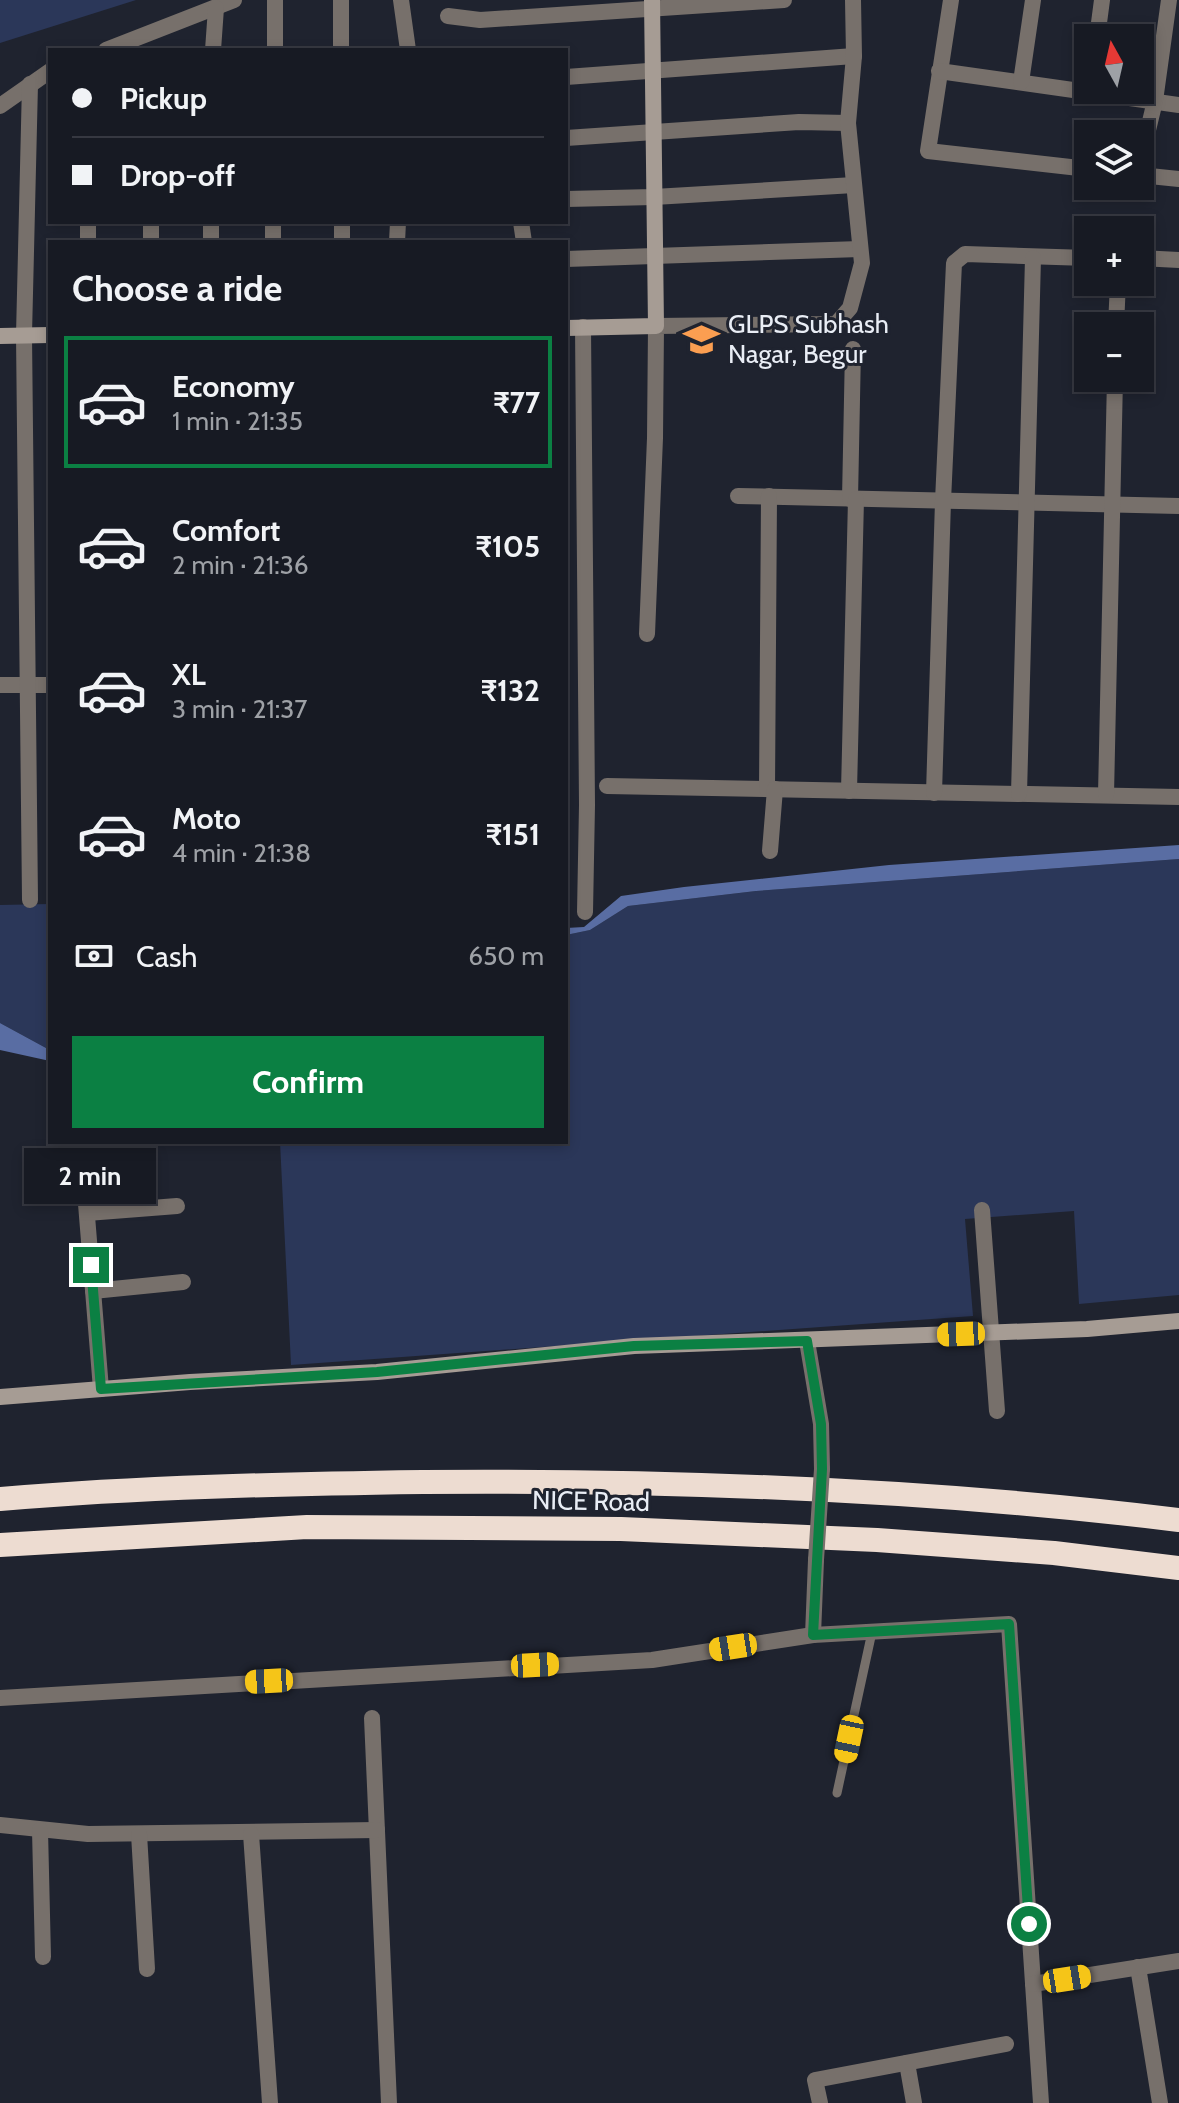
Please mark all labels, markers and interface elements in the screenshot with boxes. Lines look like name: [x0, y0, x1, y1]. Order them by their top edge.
north arrow: [1074, 24, 1154, 104]
map controls: [1074, 24, 1154, 392]
text: Pickup: [120, 80, 207, 117]
button: layers: [1074, 120, 1154, 200]
text: Drop-off: [120, 157, 235, 194]
button: +: [1074, 216, 1154, 296]
text: Choose a ride: [72, 266, 282, 310]
place label: GLPS Subhash Nagar, Begur: [728, 308, 889, 370]
button: −: [1074, 312, 1154, 392]
school or university icon: GLPS Subhash Nagar, Begur: [683, 320, 721, 358]
icon: car: [76, 366, 148, 438]
text: Economy: [172, 368, 295, 405]
text: ₹77: [493, 384, 540, 421]
text: 1 min · 21:35: [172, 405, 303, 437]
icon: car: [76, 510, 148, 582]
text: Comfort: [172, 512, 280, 549]
text: ₹105: [475, 528, 540, 565]
text: 2 min · 21:36: [172, 549, 309, 581]
icon: car: [76, 654, 148, 726]
text: XL: [172, 656, 206, 693]
text: ₹132: [481, 672, 540, 709]
text: 3 min · 21:37: [172, 693, 307, 725]
icon: car: [76, 798, 148, 870]
text: Moto: [172, 800, 241, 837]
text: ₹151: [485, 816, 540, 853]
text: 4 min · 21:38: [172, 837, 311, 869]
icon: cash: [72, 934, 116, 978]
text: Cash: [136, 938, 198, 975]
text: 650 m: [468, 940, 544, 972]
button: Confirm: [72, 1036, 544, 1128]
callout: 2 min: [25, 1149, 157, 1205]
text: 2 min: [59, 1160, 121, 1192]
route end: [73, 1247, 109, 1283]
car: [937, 1321, 985, 1347]
street label: NICE Road: [532, 1484, 650, 1518]
car: [707, 1631, 759, 1663]
car: [510, 1652, 560, 1678]
car: [244, 1668, 294, 1694]
car: [832, 1713, 866, 1765]
route start: [1011, 1906, 1047, 1942]
car: [1041, 1963, 1093, 1995]

